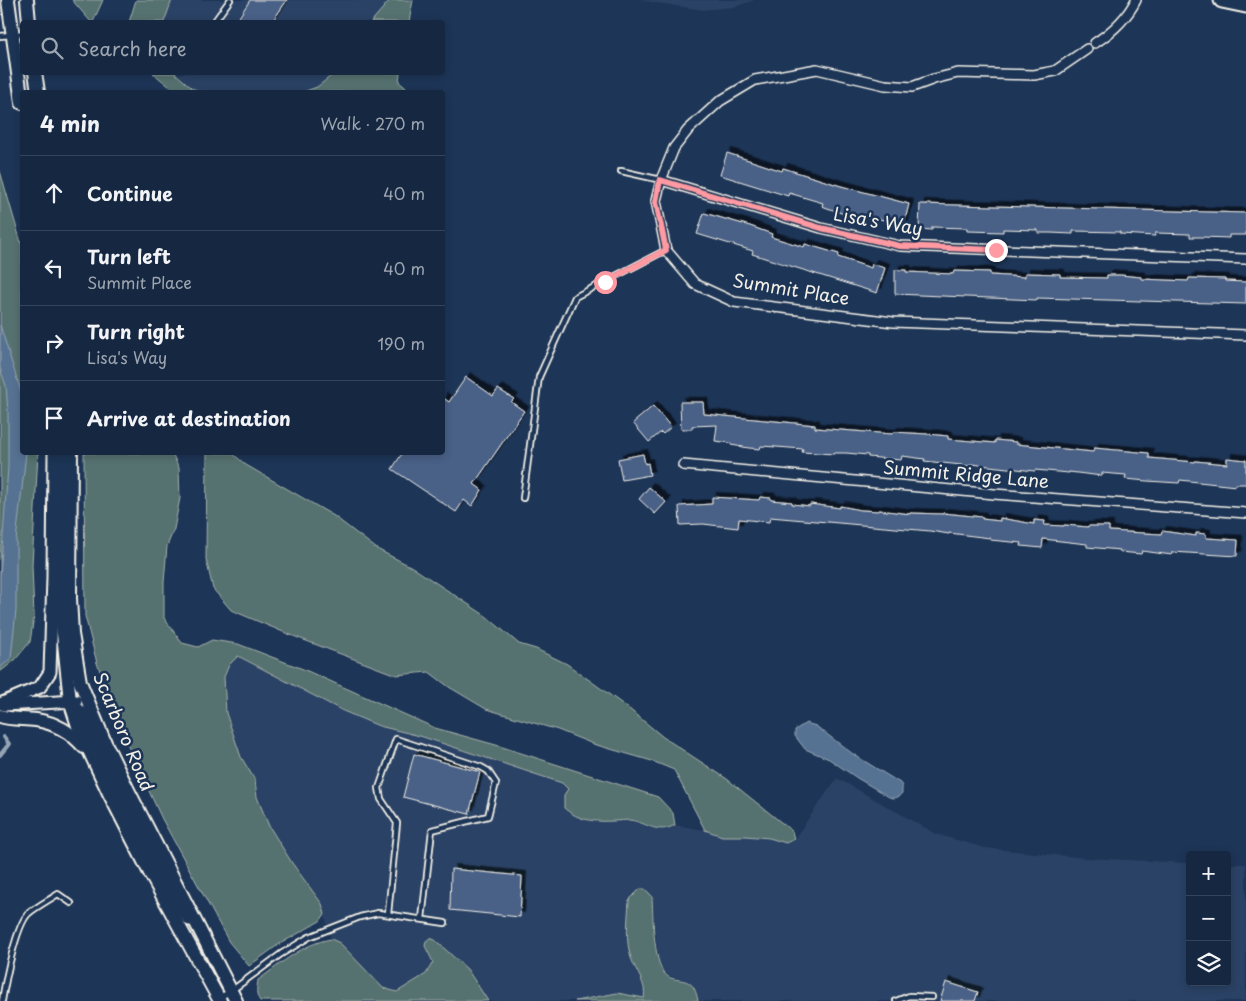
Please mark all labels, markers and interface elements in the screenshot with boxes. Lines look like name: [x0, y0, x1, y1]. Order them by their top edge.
search box: [20, 20, 445, 75]
icon: search: [38, 34, 66, 62]
text: Search here: [78, 34, 187, 62]
text: 4 min: [40, 107, 100, 139]
text: Walk · 270 m: [321, 111, 425, 135]
icon: ahead: [40, 179, 68, 207]
text: Continue: [87, 179, 173, 207]
text: 40 m: [383, 181, 425, 205]
street label: Lisa's Way: [831, 199, 925, 242]
route end: [985, 239, 1008, 262]
text: Turn left: [87, 242, 171, 270]
icon: left: [40, 254, 68, 282]
text: 40 m: [383, 256, 425, 280]
street label: Summit Place: [731, 266, 852, 311]
text: Summit Place: [87, 270, 192, 294]
route start: [594, 271, 617, 294]
text: Turn right: [87, 317, 185, 345]
icon: right: [40, 329, 68, 357]
text: 190 m: [377, 331, 425, 355]
text: Lisa's Way: [87, 345, 167, 369]
icon: arrive: [40, 404, 68, 432]
text: Arrive at destination: [87, 404, 291, 432]
street label: Summit Ridge Lane: [882, 453, 1050, 494]
street label: Scarboro Road: [87, 667, 162, 795]
map controls: [1186, 851, 1231, 986]
button: +: [1186, 851, 1231, 896]
button: −: [1186, 896, 1231, 941]
button: layers: [1186, 941, 1231, 986]

